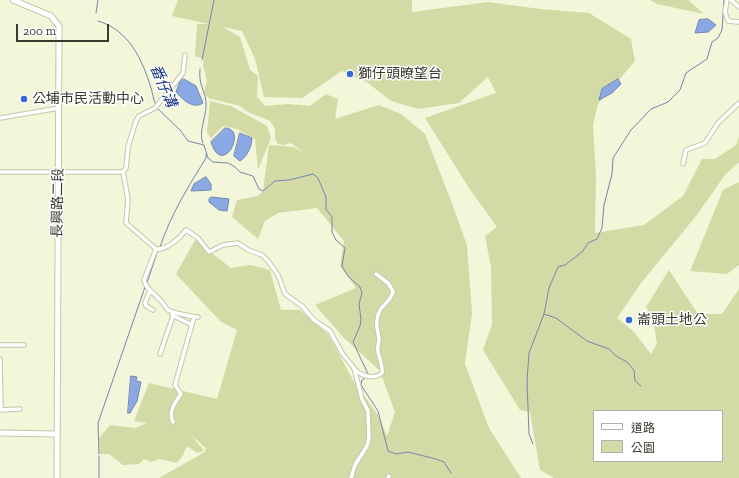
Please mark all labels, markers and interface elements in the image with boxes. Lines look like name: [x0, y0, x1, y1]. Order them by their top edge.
scale bar: [18, 16, 111, 42]
text: 200 m: [23, 24, 56, 38]
water label: 番仔溝: [146, 62, 180, 110]
place label: 獅仔頭暸望台: [358, 66, 442, 82]
marker: 獅仔頭暸望台: [345, 69, 355, 79]
place label: 公埔市民活動中心: [32, 91, 144, 107]
marker: 公埔市民活動中心: [19, 94, 29, 104]
street label: 長興路二段: [49, 168, 67, 238]
place label: 崙頭土地公: [637, 312, 707, 328]
marker: 崙頭土地公: [624, 315, 634, 325]
legend: [593, 410, 723, 462]
text: 道路: [631, 421, 655, 435]
text: 公園: [631, 441, 655, 455]

